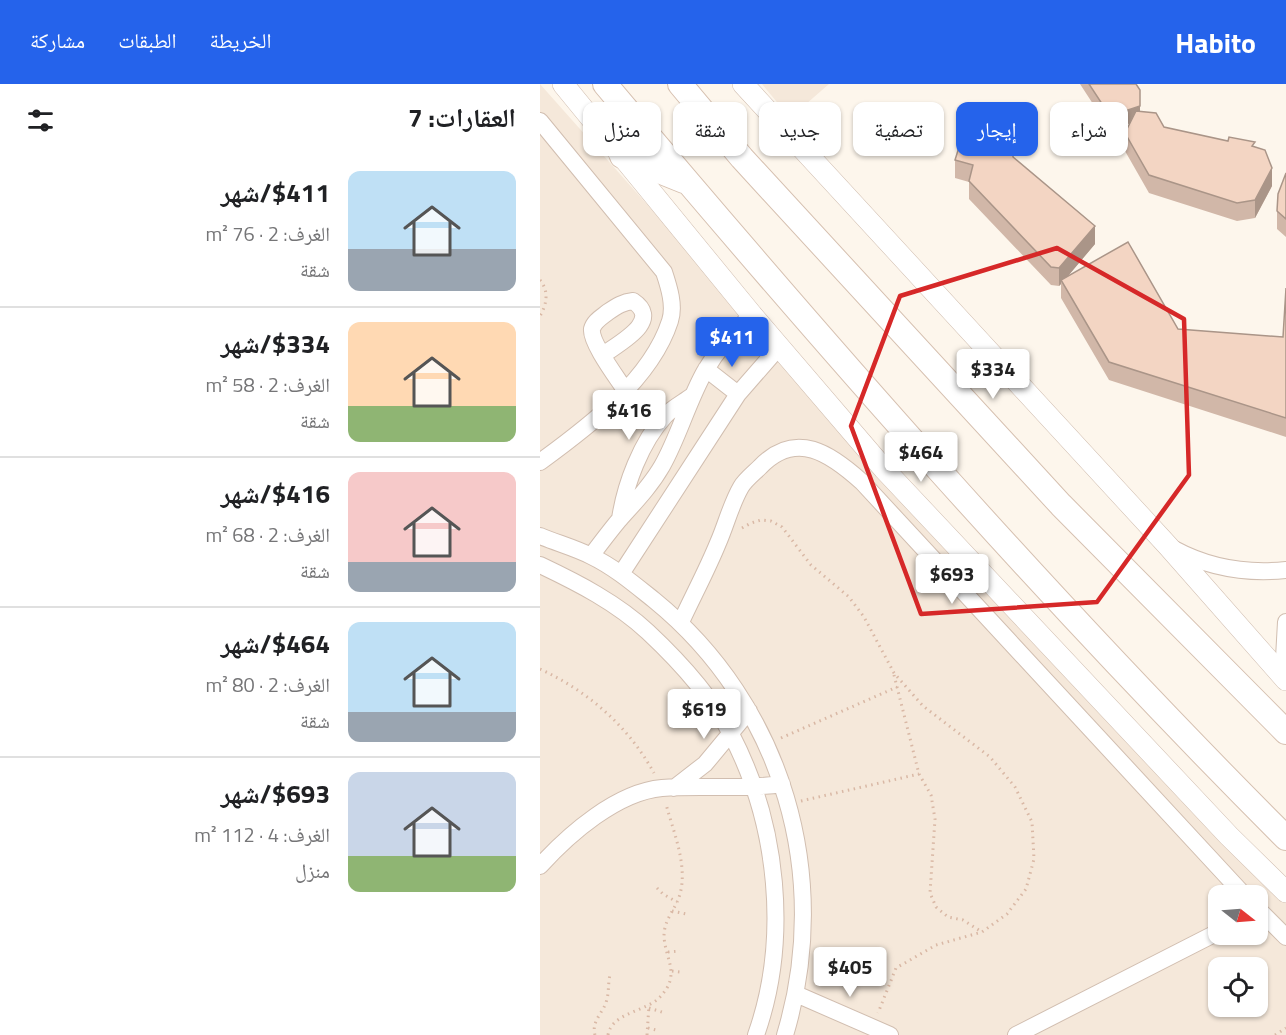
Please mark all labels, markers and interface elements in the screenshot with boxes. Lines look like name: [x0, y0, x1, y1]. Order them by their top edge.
text: Habito: [1175, 21, 1256, 64]
text: مشاركة: [30, 24, 85, 56]
text: الطبقات: [118, 24, 177, 56]
text: الخريطة: [210, 24, 271, 56]
text: العقارات: 7: [408, 98, 516, 137]
chip: منزل: [583, 102, 661, 156]
chip: شقة: [673, 102, 747, 156]
chip: جديد: [759, 102, 841, 156]
chip: تصفية: [853, 102, 944, 156]
chip: إيجار: [956, 102, 1038, 156]
chip: شراء: [1050, 102, 1128, 156]
icon: filters: [24, 104, 57, 137]
text: $411/شهر: [221, 173, 330, 212]
icon: home: [396, 195, 468, 267]
text: الغرف: 2 · 76 m²: [205, 218, 330, 249]
text: شقة: [300, 254, 330, 285]
pin: $411: [696, 317, 768, 368]
text: $411: [710, 321, 754, 352]
text: $334/شهر: [221, 324, 330, 363]
icon: home: [396, 346, 468, 418]
pin: $334: [957, 349, 1029, 400]
text: $334: [971, 353, 1015, 384]
text: الغرف: 2 · 58 m²: [205, 369, 330, 400]
pin: $416: [593, 390, 665, 441]
text: $416: [607, 394, 651, 425]
text: شقة: [300, 405, 330, 436]
pin: $464: [885, 432, 957, 483]
text: $464: [899, 436, 943, 467]
text: $416/شهر: [221, 474, 330, 513]
icon: home: [396, 496, 468, 568]
text: الغرف: 2 · 68 m²: [205, 519, 330, 550]
pin: $693: [916, 554, 988, 605]
text: شقة: [300, 555, 330, 586]
text: $693: [930, 558, 974, 589]
text: $464/شهر: [221, 624, 330, 663]
icon: home: [396, 646, 468, 718]
text: الغرف: 2 · 80 m²: [205, 669, 330, 700]
pin: $619: [668, 689, 740, 740]
text: $619: [682, 693, 726, 724]
text: شقة: [300, 705, 330, 736]
text: $693/شهر: [221, 774, 330, 813]
icon: home: [396, 796, 468, 868]
text: الغرف: 4 · 112 m²: [194, 819, 330, 850]
text: منزل: [295, 855, 330, 886]
north arrow: [1208, 885, 1268, 945]
map controls: [1208, 885, 1268, 1017]
pin: $405: [814, 947, 886, 998]
text: $405: [828, 951, 872, 982]
button: locate: [1208, 957, 1268, 1017]

